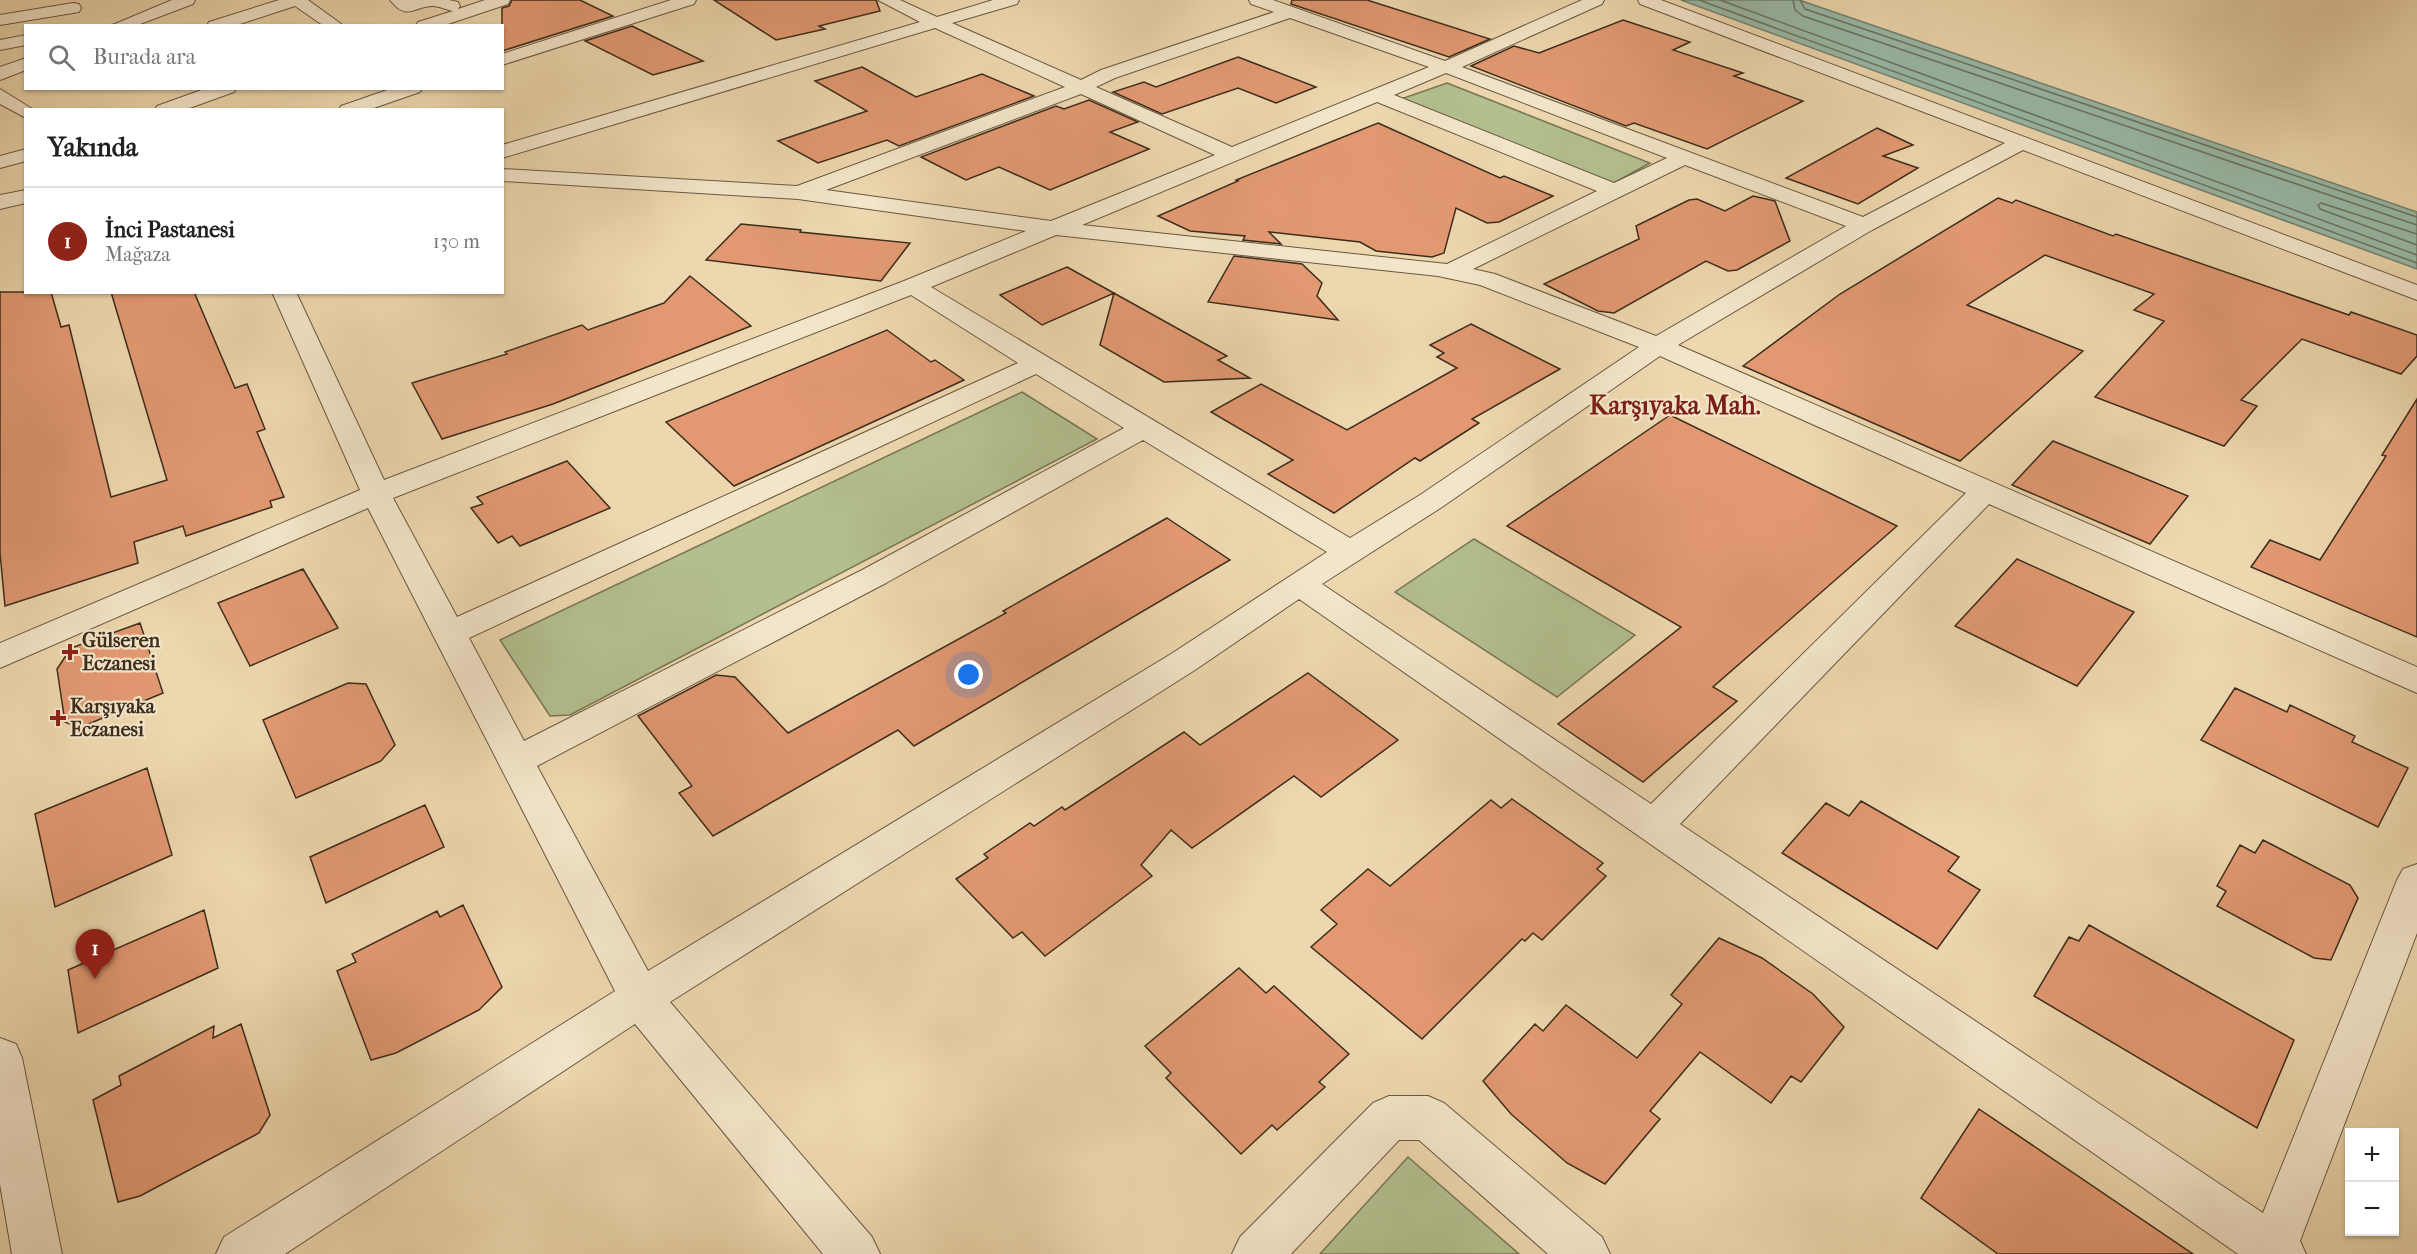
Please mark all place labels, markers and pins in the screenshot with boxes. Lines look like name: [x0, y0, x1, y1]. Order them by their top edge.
place label: Gülseren Eczanesi: [82, 629, 161, 675]
marker: Gülseren Eczanesi: [63, 645, 77, 659]
place label: Karşıyaka Eczanesi: [70, 695, 156, 741]
marker: Karşıyaka Eczanesi: [51, 711, 65, 725]
pin: 1: [76, 930, 115, 979]

